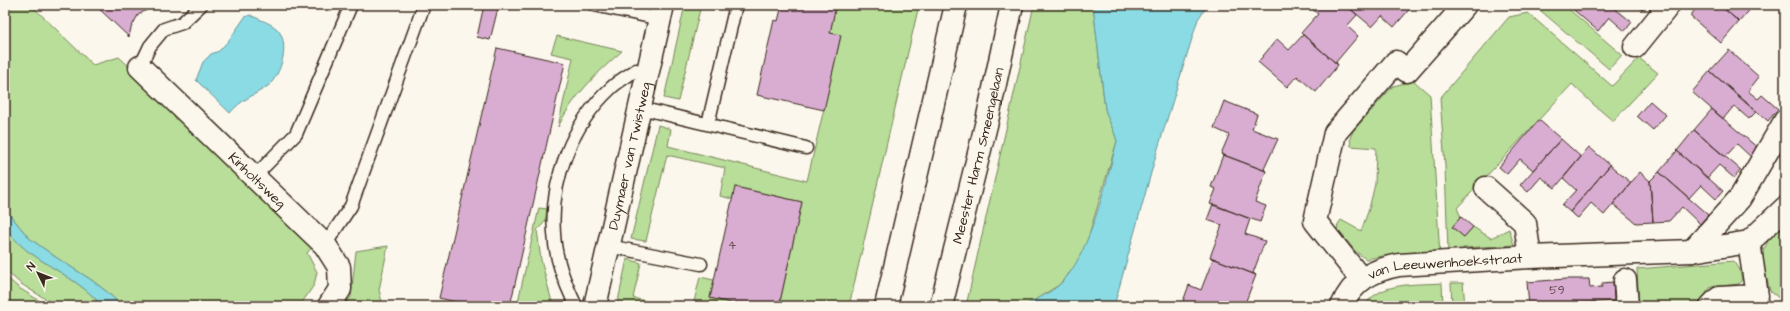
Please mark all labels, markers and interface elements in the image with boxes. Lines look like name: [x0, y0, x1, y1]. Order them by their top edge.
street label: Meester Harm Smeengelaan: [948, 66, 1009, 246]
street label: Duymaer van Twistweg: [604, 80, 656, 232]
street label: Kinholtsweg: [223, 148, 290, 213]
house number: 4: [728, 237, 736, 254]
street label: van Leeuwenhoekstraat: [1364, 248, 1523, 285]
north arrow: [18, 253, 58, 293]
text: N: [23, 259, 39, 274]
house number: 59: [1549, 282, 1565, 299]

